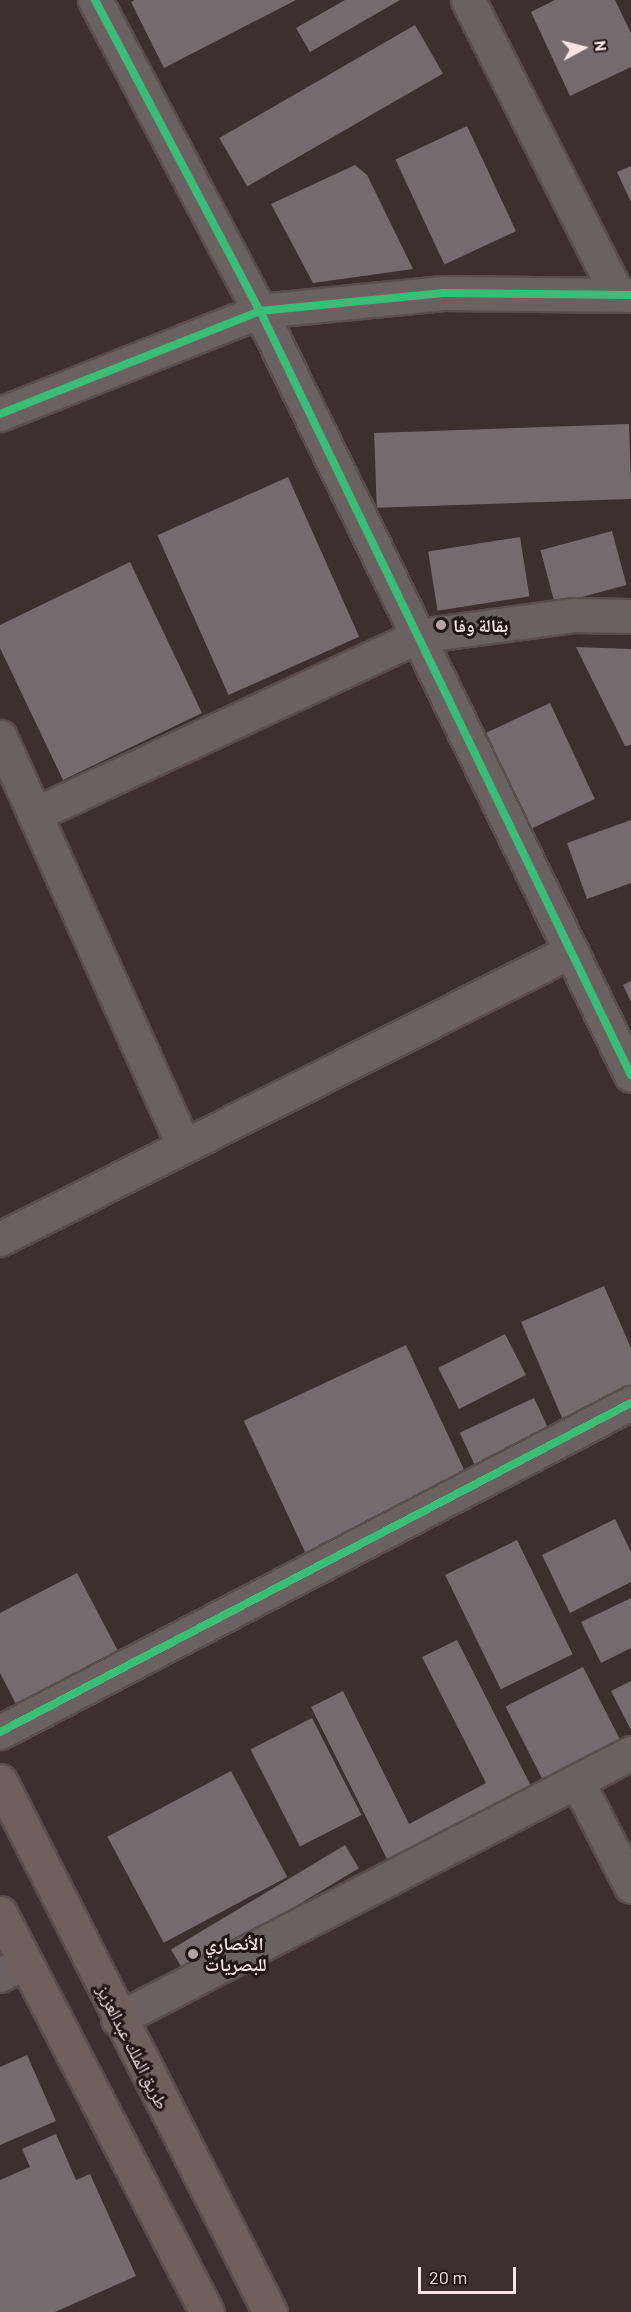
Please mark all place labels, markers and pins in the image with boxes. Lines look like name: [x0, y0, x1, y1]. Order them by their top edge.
place label: بقالة وفا: [453, 614, 508, 636]
marker: بقالة وفا: [434, 618, 448, 632]
place label: الأنصاري للبصريات: [205, 1933, 267, 1976]
marker: الأنصاري للبصريات: [186, 1947, 200, 1961]

